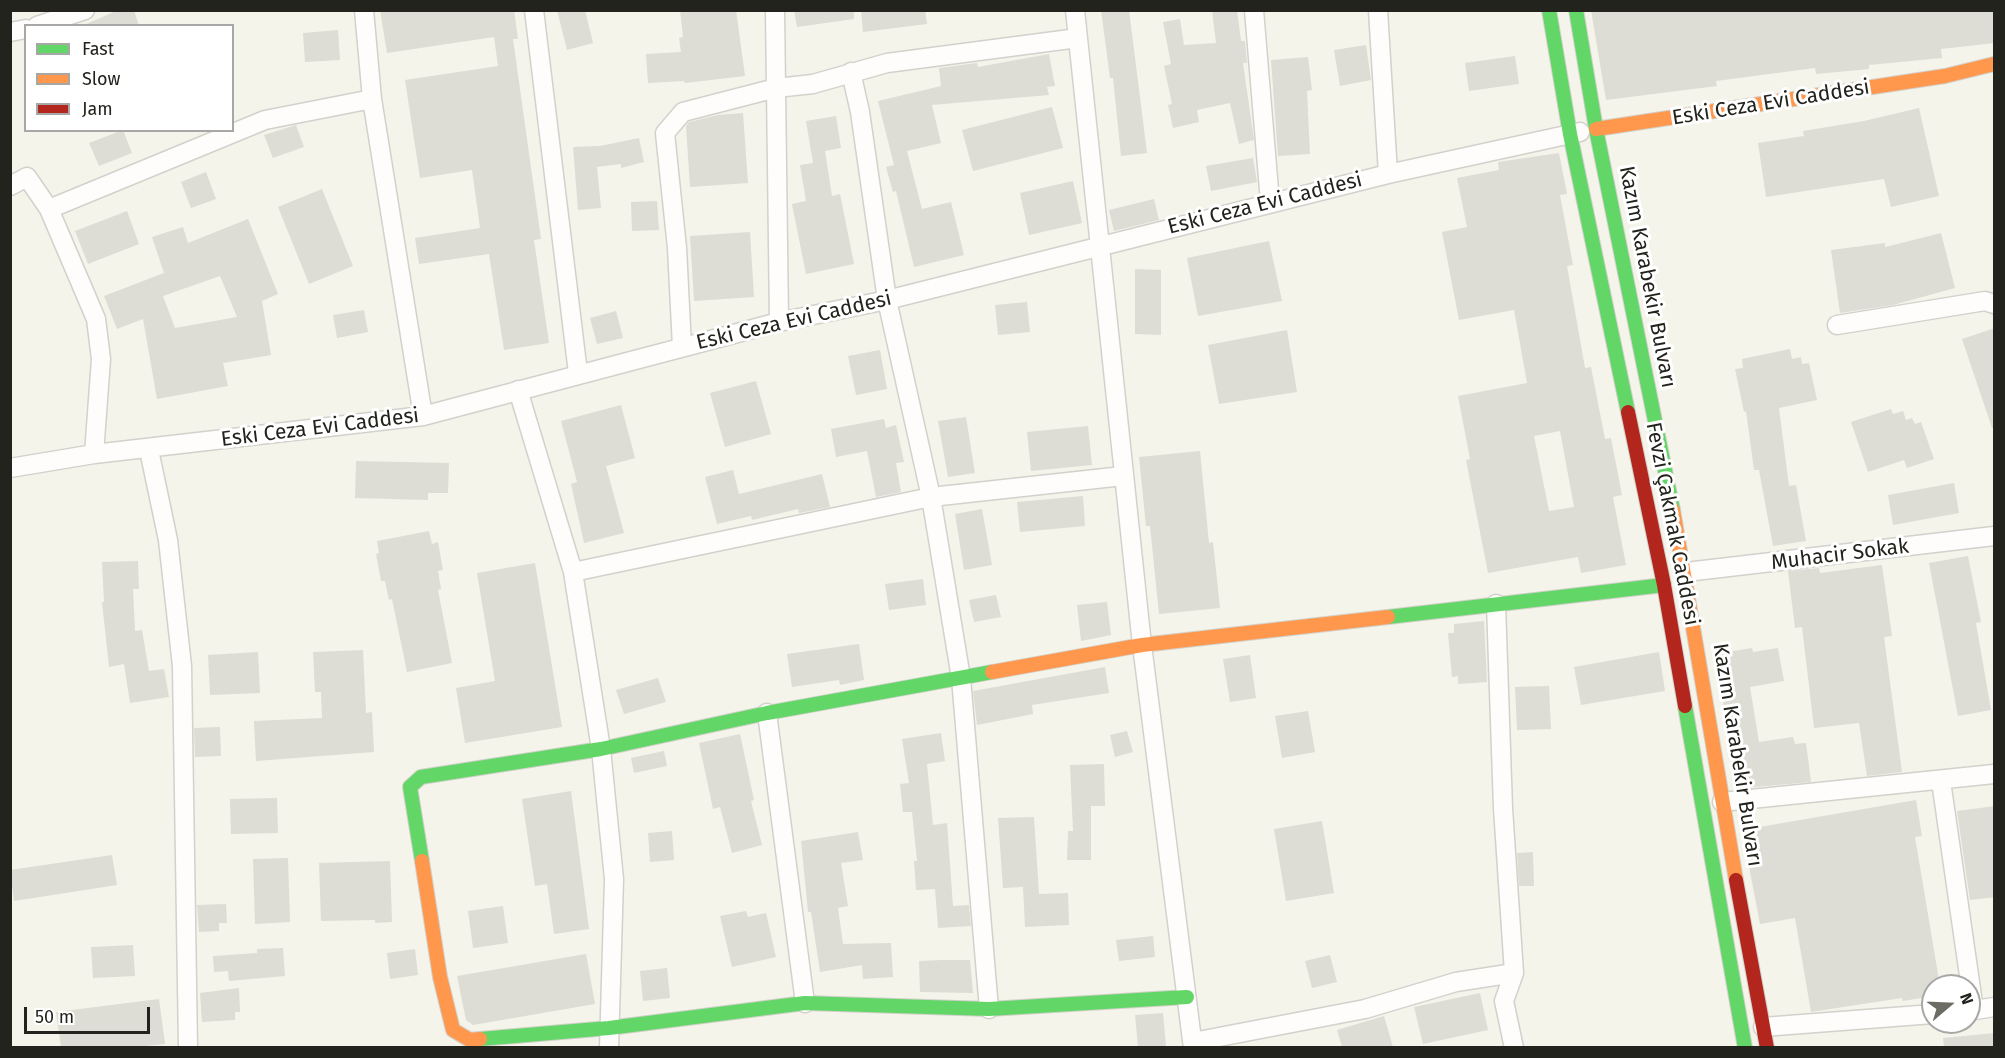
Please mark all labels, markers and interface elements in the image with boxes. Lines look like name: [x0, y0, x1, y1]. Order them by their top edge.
legend: [24, 24, 234, 132]
text: Fast: [82, 38, 114, 60]
text: Slow: [82, 68, 120, 90]
street label: Eski Ceza Evi Caddesi: [1670, 75, 1872, 131]
text: Jam: [82, 98, 113, 120]
street label: Kazım Karabekir Bulvarı: [1613, 164, 1681, 390]
street label: Eski Ceza Evi Caddesi: [1165, 168, 1365, 240]
street label: Eski Ceza Evi Caddesi: [694, 286, 894, 356]
street label: Eski Ceza Evi Caddesi: [219, 403, 421, 453]
street label: Fevzi Çakmak Caddesi: [1640, 420, 1704, 628]
street label: Muhacir Sokak: [1770, 534, 1910, 576]
street label: Kazım Karabekir Bulvarı: [1707, 642, 1767, 868]
north arrow: [1921, 974, 1981, 1034]
text: N: [1956, 991, 1977, 1007]
scale bar: [27, 995, 153, 1033]
text: 50 m: [35, 1006, 74, 1028]

